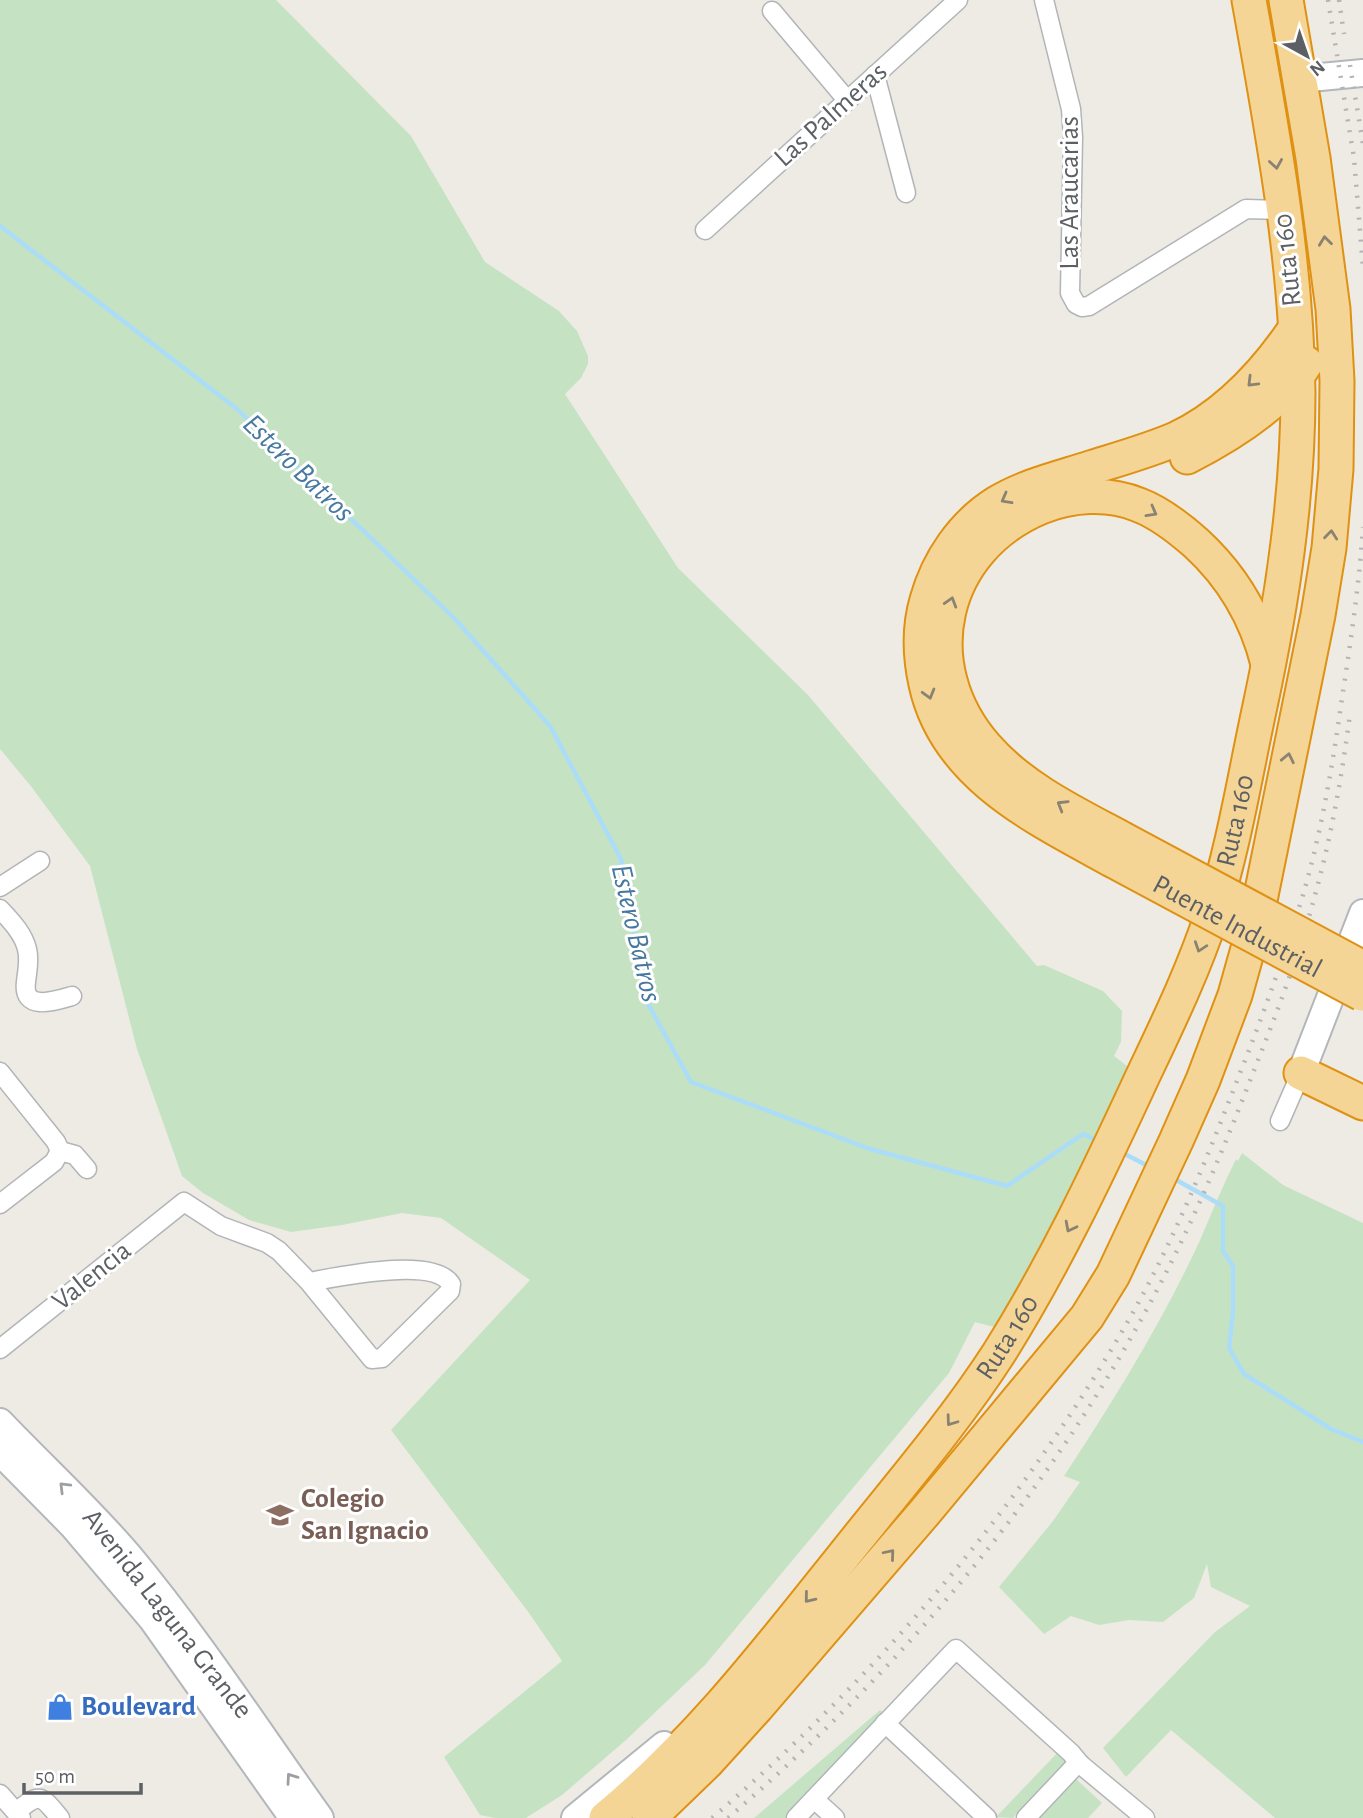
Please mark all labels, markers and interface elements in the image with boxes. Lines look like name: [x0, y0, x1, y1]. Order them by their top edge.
north arrow: [1272, 21, 1342, 91]
text: N: [1306, 56, 1328, 79]
street label: Las Palmeras: [769, 58, 893, 172]
street label: Las Araucarias: [1056, 116, 1084, 270]
one-way arrow: [1268, 158, 1283, 170]
street label: Ruta 160: [1269, 212, 1307, 308]
one-way arrow: [1317, 235, 1332, 247]
one-way arrow: [1248, 373, 1261, 386]
water label: Estero Batros: [237, 408, 359, 528]
one-way arrow: [1000, 490, 1013, 504]
one-way arrow: [1145, 504, 1158, 517]
one-way arrow: [1323, 529, 1338, 541]
one-way arrow: [943, 597, 957, 609]
one-way arrow: [921, 688, 935, 700]
one-way arrow: [1280, 752, 1295, 764]
street label: Ruta 160: [1212, 772, 1260, 870]
one-way arrow: [1056, 800, 1069, 813]
water label: Estero Batros: [606, 861, 667, 1005]
street label: Puente Industrial: [1148, 870, 1326, 984]
one-way arrow: [1194, 940, 1208, 952]
one-way arrow: [1065, 1220, 1079, 1232]
street label: Valencia: [47, 1236, 137, 1316]
street label: Ruta 160: [971, 1291, 1044, 1385]
one-way arrow: [947, 1413, 959, 1425]
one-way arrow: [60, 1482, 73, 1495]
place label: Colegio San Ignacio: [301, 1485, 429, 1545]
school or university icon: Colegio San Ignacio: [265, 1500, 295, 1530]
street label: Avenida Laguna Grande: [77, 1504, 257, 1724]
one-way arrow: [882, 1549, 894, 1562]
one-way arrow: [805, 1591, 818, 1603]
shop icon: Boulevard: [45, 1692, 75, 1722]
place label: Boulevard: [81, 1693, 196, 1721]
scale bar: [24, 1752, 142, 1796]
text: 50 m: [35, 1766, 75, 1787]
one-way arrow: [287, 1773, 299, 1786]

